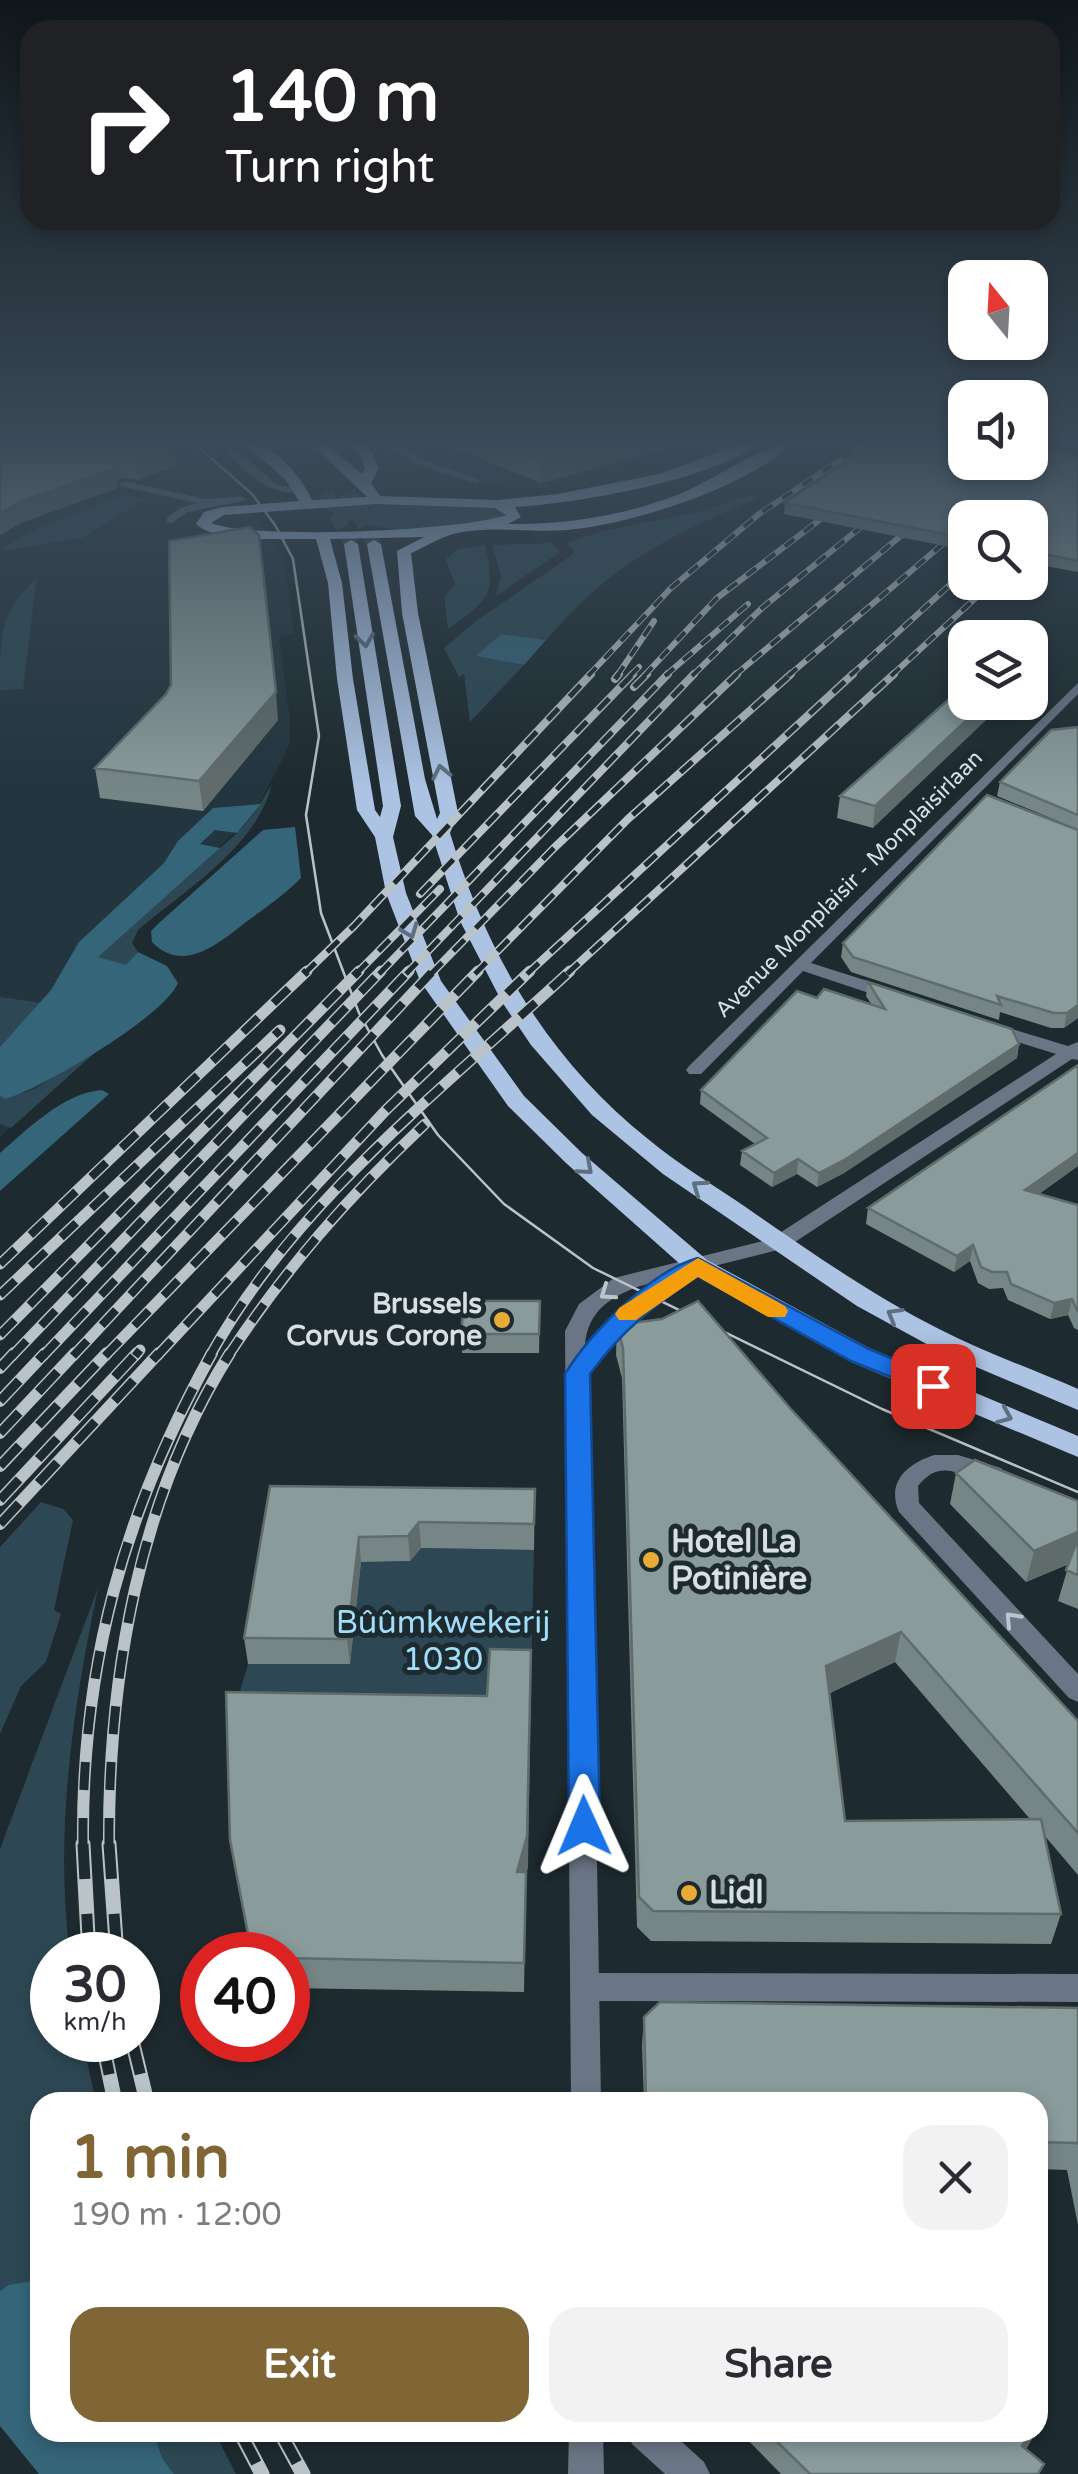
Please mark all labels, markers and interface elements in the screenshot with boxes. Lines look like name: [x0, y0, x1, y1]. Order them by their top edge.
text: 140 m: [225, 56, 439, 140]
icon: right: [60, 60, 190, 190]
text: Turn right: [225, 141, 434, 195]
north arrow: [948, 260, 1048, 360]
map controls: [948, 260, 1048, 720]
button: sound: [948, 380, 1048, 480]
button: search: [948, 500, 1048, 600]
button: layers: [948, 620, 1048, 720]
one-way arrow: [354, 632, 375, 649]
street label: Avenue Monplaisir - Monplaisirlaan: [710, 745, 988, 1023]
one-way arrow: [431, 764, 452, 781]
one-way arrow: [398, 921, 418, 938]
one-way arrow: [574, 1157, 593, 1175]
one-way arrow: [692, 1181, 710, 1199]
one-way arrow: [600, 1280, 618, 1299]
place label: Brussels Corvus Corone: [286, 1287, 482, 1353]
one-way arrow: [887, 1308, 905, 1328]
marker: Brussels Corvus Corone: [491, 1309, 513, 1331]
pin: [891, 1344, 976, 1429]
icon: arrive: [906, 1359, 961, 1414]
one-way arrow: [995, 1404, 1013, 1424]
place label: Hotel La Potinière: [671, 1523, 807, 1598]
marker: Hotel La Potinière: [640, 1549, 662, 1571]
park label: Bûûmkwekerij 1030: [336, 1604, 550, 1679]
one-way arrow: [1006, 1613, 1024, 1631]
position arrow: [532, 1774, 636, 1878]
place label: Lidl: [709, 1874, 764, 1912]
marker: Lidl: [678, 1882, 700, 1904]
speed limit sign: 40: [180, 1932, 310, 2062]
text: 30: [64, 1955, 126, 2015]
text: km/h: [64, 2007, 126, 2037]
text: 1 min: [70, 2122, 230, 2194]
button: close: [903, 2125, 1008, 2230]
text: 190 m · 12:00: [70, 2196, 282, 2234]
button: Exit: [70, 2307, 529, 2422]
button: Share: [549, 2307, 1008, 2422]

